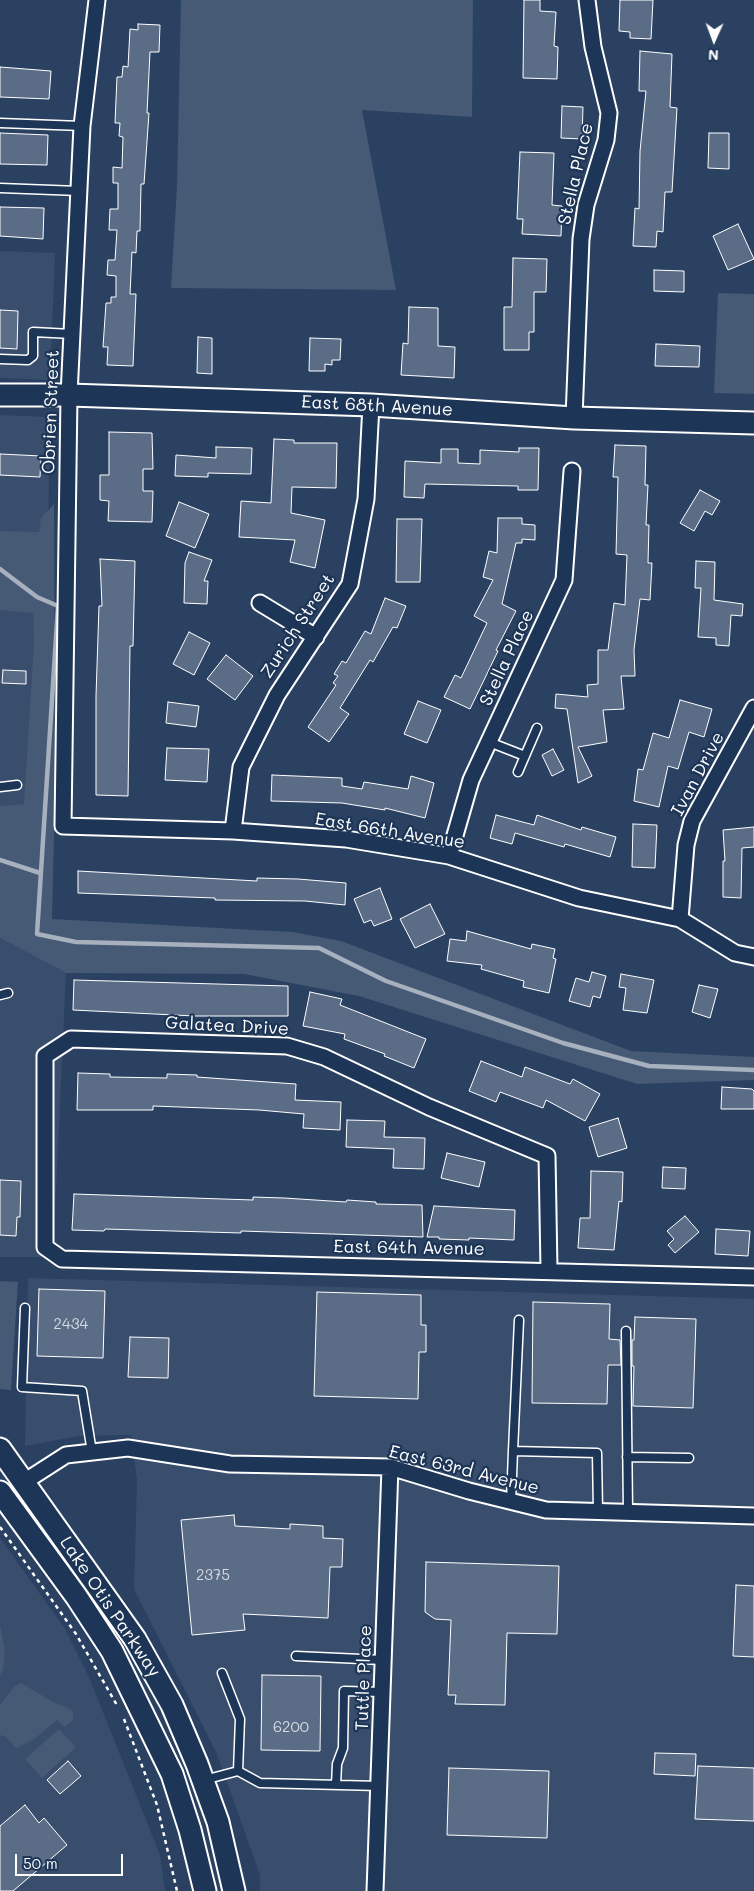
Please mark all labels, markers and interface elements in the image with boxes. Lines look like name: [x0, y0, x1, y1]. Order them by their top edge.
north arrow: [689, 15, 739, 65]
text: N: [708, 46, 719, 65]
street label: Stella Place: [554, 121, 598, 227]
street label: Obrien Street: [38, 349, 64, 475]
street label: East 68th Avenue: [301, 391, 453, 421]
street label: Zurich Street: [256, 570, 340, 682]
street label: Stella Place: [475, 606, 539, 710]
street label: Ivan Drive: [667, 728, 729, 820]
street label: East 66th Avenue: [313, 808, 467, 854]
street label: Galatea Drive: [165, 1012, 289, 1040]
street label: East 64th Avenue: [333, 1236, 485, 1260]
house number: 2434: [54, 1315, 88, 1333]
street label: East 63rd Avenue: [387, 1441, 541, 1499]
street label: Lake Otis Parkway: [55, 1533, 165, 1681]
house number: 2375: [196, 1566, 230, 1584]
street label: Tuttle Place: [351, 1625, 377, 1731]
house number: 6200: [273, 1718, 309, 1736]
scale bar: [18, 1844, 125, 1876]
text: 50 m: [23, 1853, 58, 1873]

